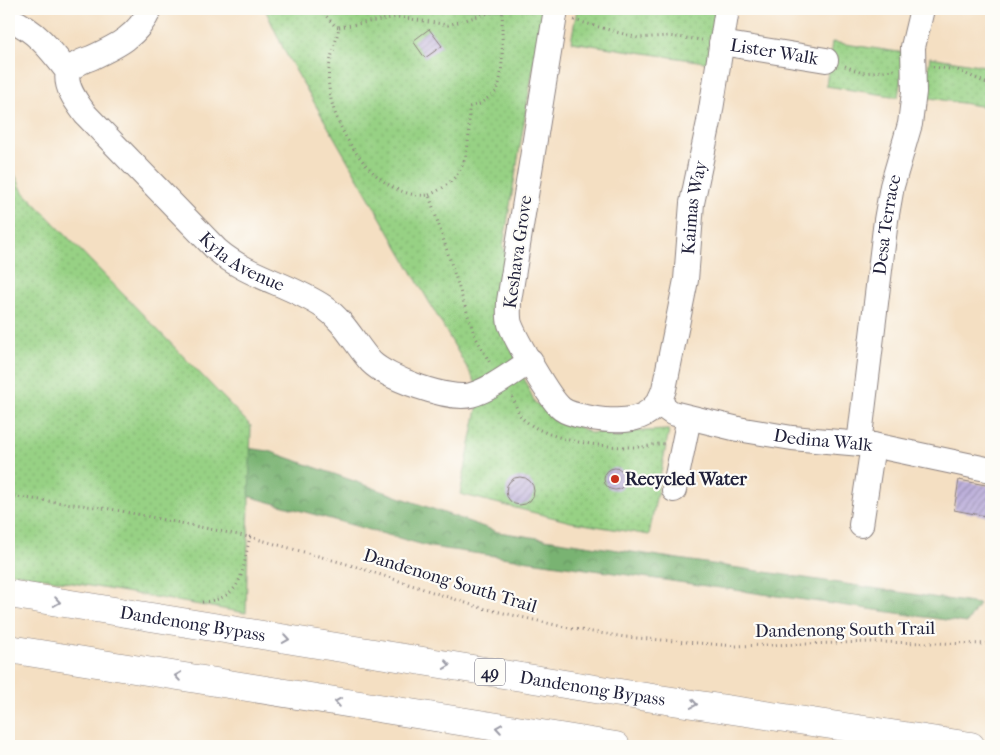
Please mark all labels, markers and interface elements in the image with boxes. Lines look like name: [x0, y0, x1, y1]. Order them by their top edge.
street label: Lister Walk: [729, 34, 820, 69]
street label: Kaimas Way: [678, 157, 711, 255]
street label: Desa Terrace: [869, 172, 905, 276]
street label: Keshava Grove: [500, 194, 536, 310]
street label: Kyla Avenue: [195, 227, 288, 296]
street label: Dedina Walk: [772, 425, 874, 455]
place label: Recycled Water: [625, 469, 747, 490]
marker: Recycled Water: [609, 473, 621, 485]
street label: Dandenong South Trail: [361, 545, 539, 617]
one-way arrow: [53, 596, 61, 607]
street label: Dandenong Bypass: [118, 602, 267, 646]
street label: Dandenong South Trail: [755, 618, 935, 642]
one-way arrow: [283, 633, 291, 644]
one-way arrow: [442, 659, 451, 669]
road number: 49: [475, 659, 505, 686]
street label: Dandenong Bypass: [518, 666, 667, 710]
one-way arrow: [173, 671, 181, 682]
one-way arrow: [334, 697, 343, 707]
one-way arrow: [689, 699, 698, 709]
one-way arrow: [494, 723, 503, 733]

